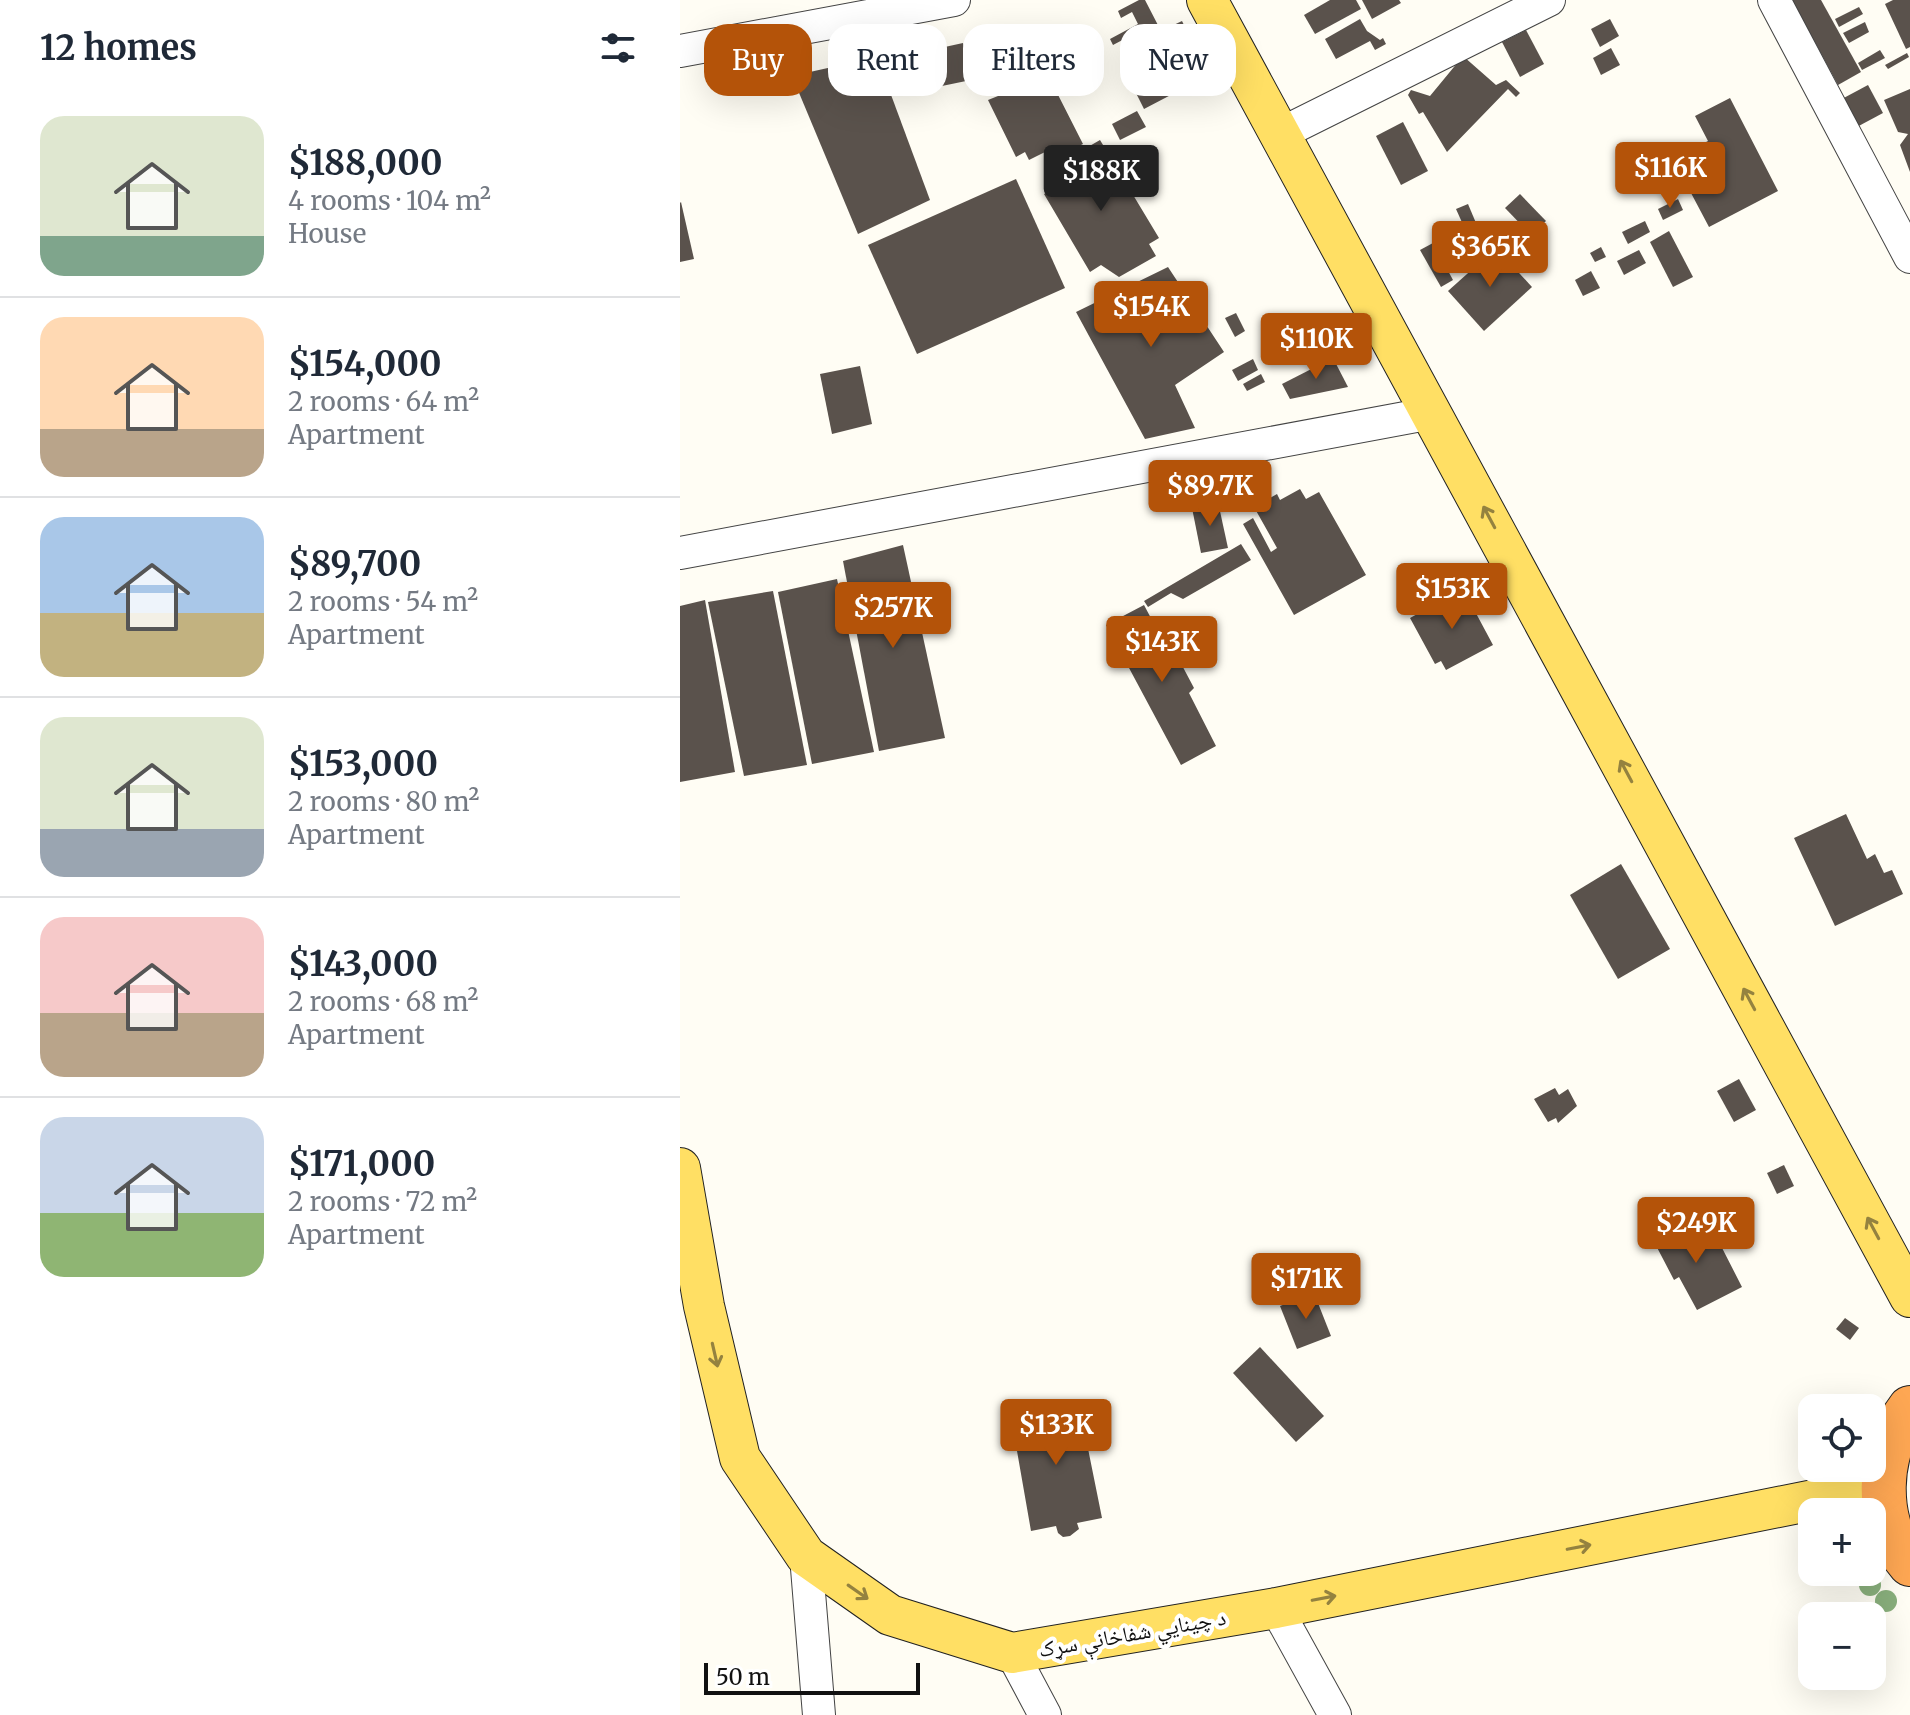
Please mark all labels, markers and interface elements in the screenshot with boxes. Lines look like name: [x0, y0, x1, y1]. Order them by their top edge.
chip: Buy: [704, 24, 812, 96]
chip: Rent: [828, 24, 947, 96]
chip: Filters: [963, 24, 1104, 96]
chip: New: [1120, 24, 1236, 96]
icon: filters: [596, 26, 640, 70]
text: 12 homes: [40, 27, 197, 69]
text: $188,000: [288, 142, 442, 184]
pin: $116K: [1614, 142, 1726, 210]
pin: $188K: [1045, 145, 1157, 213]
icon: home: [104, 148, 200, 244]
text: $116K: [1633, 151, 1707, 184]
text: $188K: [1062, 154, 1140, 187]
text: 4 rooms · 104 m²: [288, 184, 491, 217]
text: House: [288, 217, 366, 250]
pin: $365K: [1434, 221, 1546, 289]
text: $365K: [1450, 230, 1530, 263]
pin: $154K: [1095, 281, 1207, 349]
text: $154K: [1112, 290, 1190, 323]
pin: $110K: [1260, 313, 1372, 381]
text: $110K: [1279, 322, 1353, 355]
text: $154,000: [288, 343, 442, 385]
icon: home: [104, 349, 200, 445]
text: 2 rooms · 64 m²: [288, 385, 479, 418]
text: Apartment: [288, 418, 425, 451]
pin: $89.7K: [1145, 460, 1275, 528]
text: $89.7K: [1166, 469, 1254, 502]
one-way arrow: [1480, 506, 1496, 530]
text: $89,700: [288, 543, 421, 585]
icon: home: [104, 549, 200, 645]
pin: $153K: [1396, 563, 1508, 631]
text: $153K: [1414, 572, 1490, 605]
pin: $257K: [837, 582, 949, 650]
text: 2 rooms · 54 m²: [288, 585, 478, 618]
text: $257K: [853, 591, 933, 624]
pin: $143K: [1106, 616, 1218, 684]
text: Apartment: [288, 618, 425, 651]
text: $143K: [1124, 625, 1200, 658]
text: $153,000: [288, 743, 438, 785]
icon: home: [104, 749, 200, 845]
one-way arrow: [1617, 759, 1633, 783]
text: 2 rooms · 80 m²: [288, 785, 479, 818]
text: Apartment: [288, 818, 425, 851]
text: $143,000: [288, 943, 438, 985]
icon: home: [104, 949, 200, 1045]
text: 2 rooms · 68 m²: [288, 985, 478, 1018]
one-way arrow: [1741, 988, 1757, 1012]
text: Apartment: [288, 1018, 425, 1051]
text: $171,000: [288, 1143, 435, 1185]
icon: home: [104, 1149, 200, 1245]
text: 2 rooms · 72 m²: [288, 1185, 477, 1218]
pin: $249K: [1640, 1197, 1752, 1265]
text: $249K: [1655, 1206, 1737, 1239]
one-way arrow: [1865, 1217, 1881, 1240]
text: Apartment: [288, 1218, 425, 1251]
pin: $171K: [1250, 1253, 1362, 1321]
text: $171K: [1269, 1262, 1343, 1295]
one-way arrow: [709, 1341, 724, 1367]
map controls: [1798, 1394, 1886, 1690]
button: locate: [1798, 1394, 1886, 1482]
pin: $133K: [1000, 1399, 1112, 1467]
text: $133K: [1018, 1408, 1094, 1441]
button: +: [1798, 1498, 1886, 1586]
one-way arrow: [1566, 1539, 1592, 1554]
one-way arrow: [847, 1584, 868, 1601]
one-way arrow: [1311, 1590, 1337, 1605]
button: −: [1798, 1602, 1886, 1690]
street label: د چينايي شفاخانې سړک: [1036, 1603, 1229, 1669]
scale bar: [704, 1659, 920, 1695]
text: 50 m: [716, 1663, 770, 1691]

